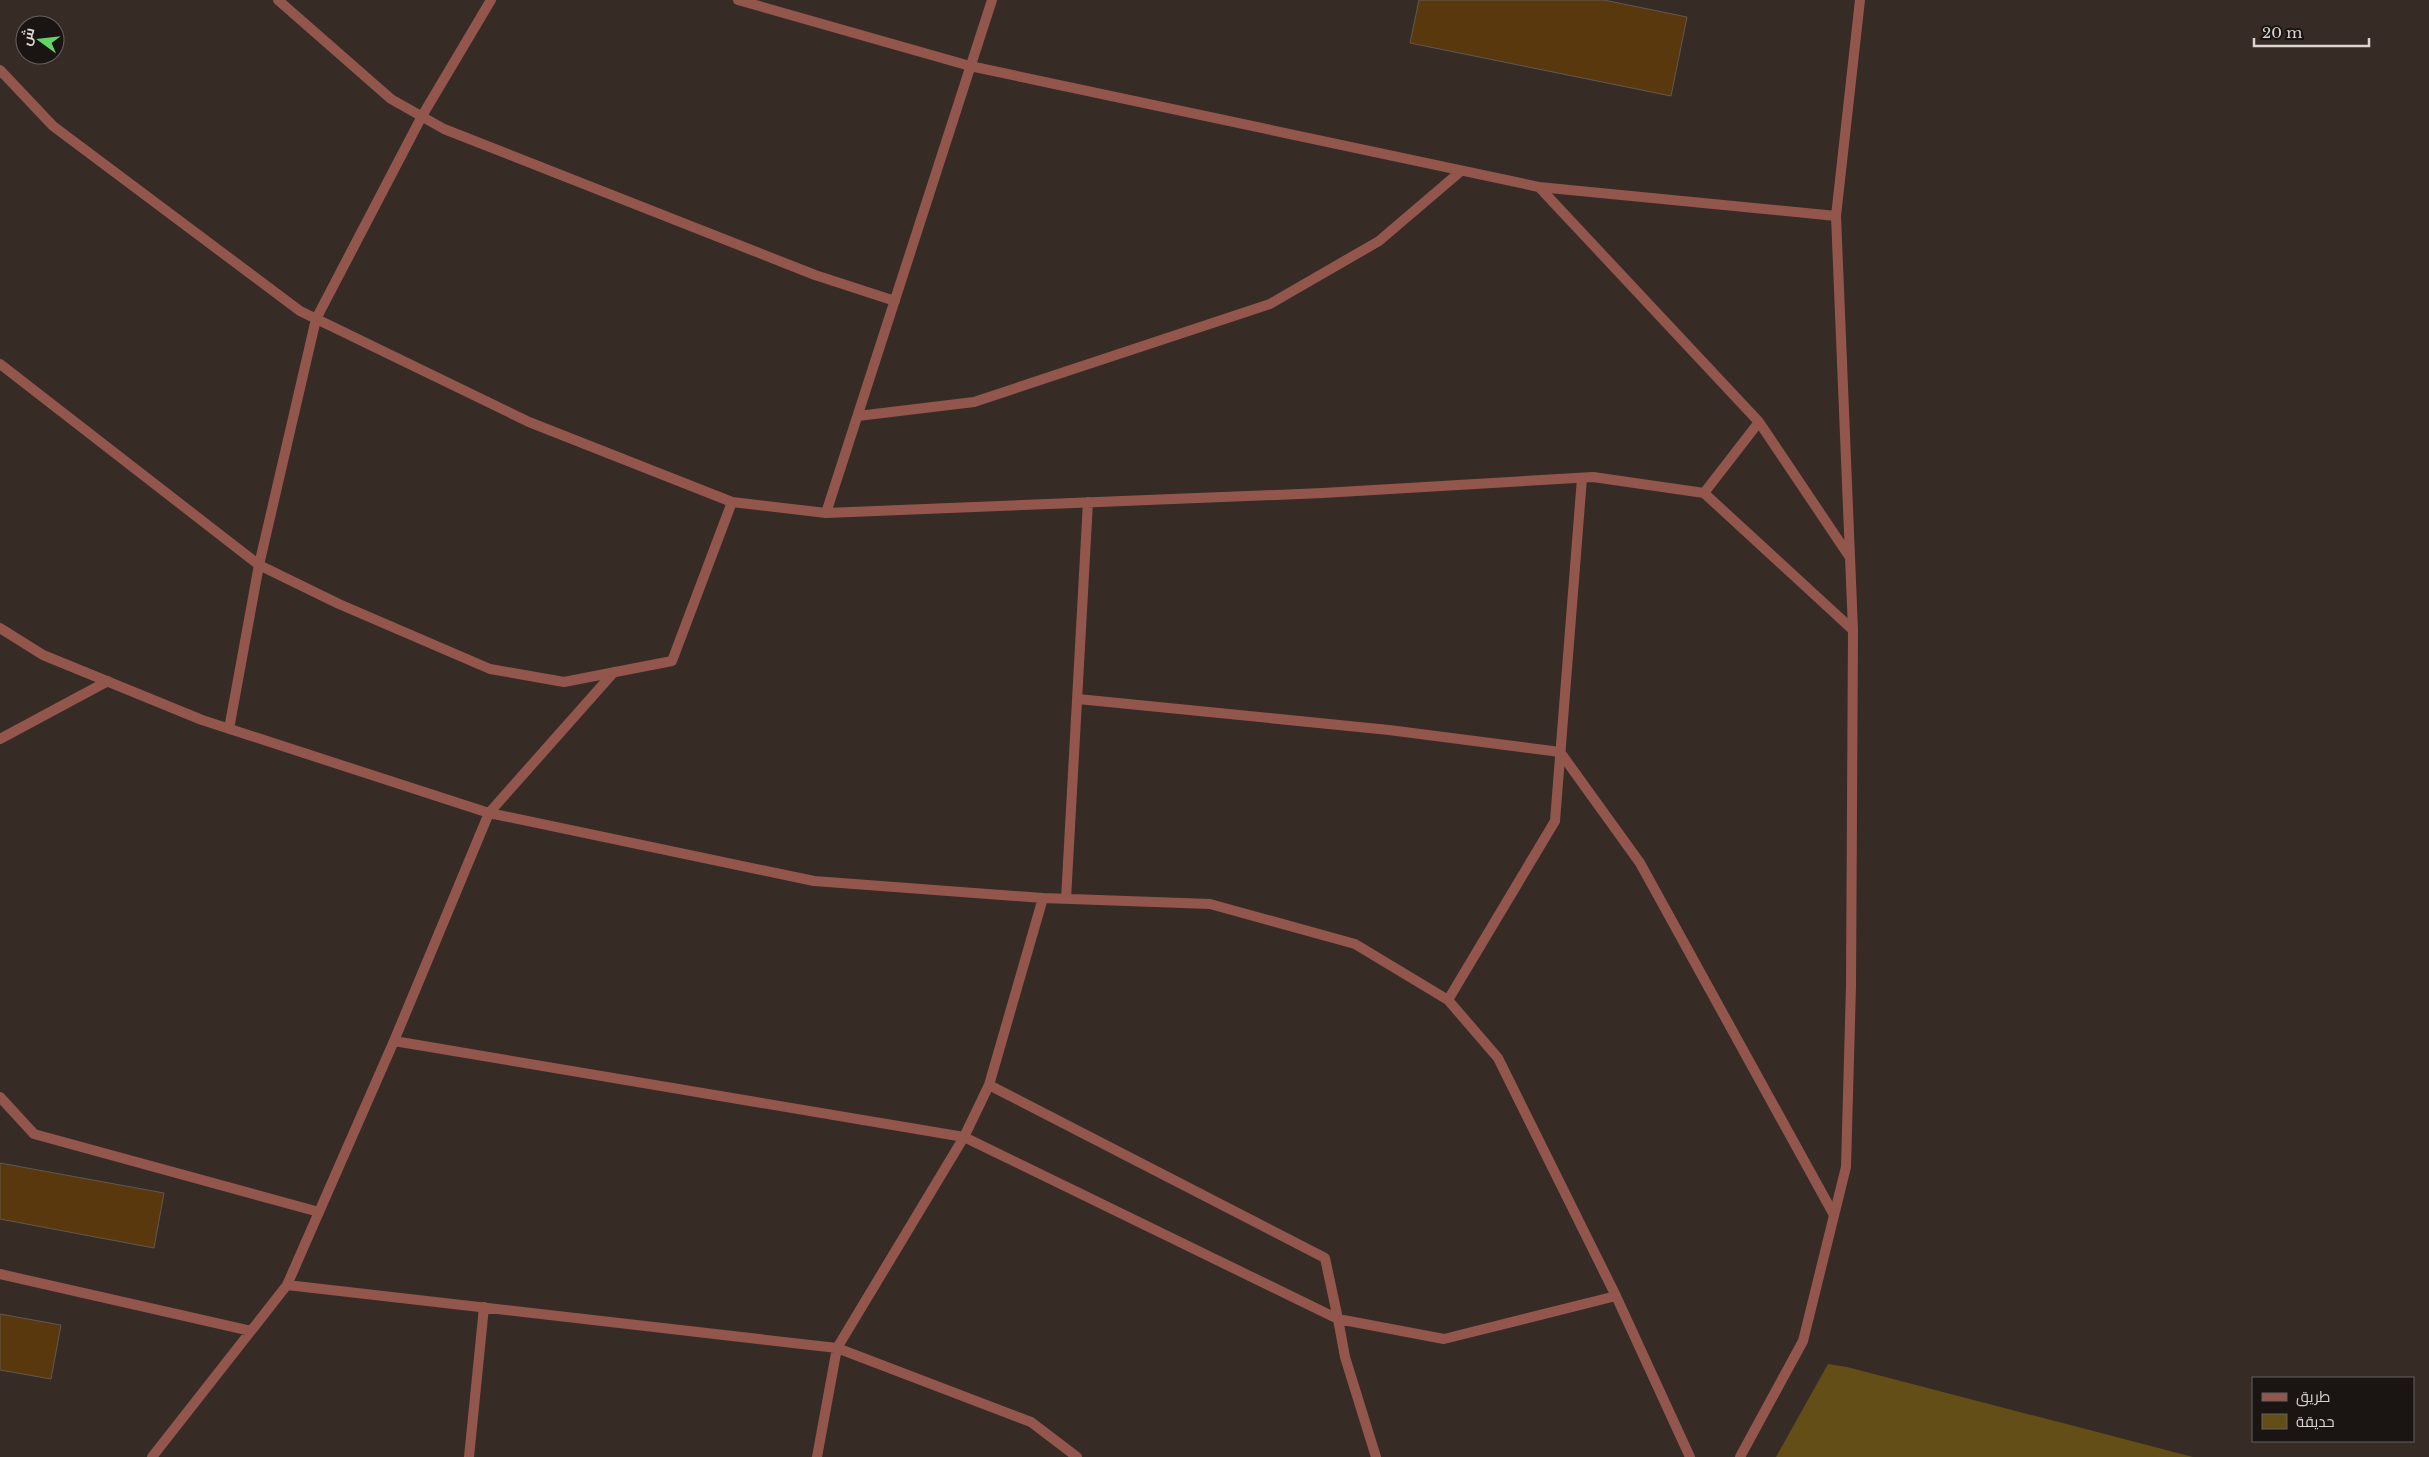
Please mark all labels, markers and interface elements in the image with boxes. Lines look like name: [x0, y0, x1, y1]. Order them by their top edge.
north arrow: [15, 15, 65, 65]
scale bar: [2254, 15, 2369, 47]
text: 20 m: [2262, 23, 2302, 42]
text: ش: [16, 26, 38, 48]
legend: [2252, 1377, 2414, 1442]
text: طريق: [2296, 1387, 2330, 1407]
text: حديقة: [2296, 1412, 2335, 1431]

